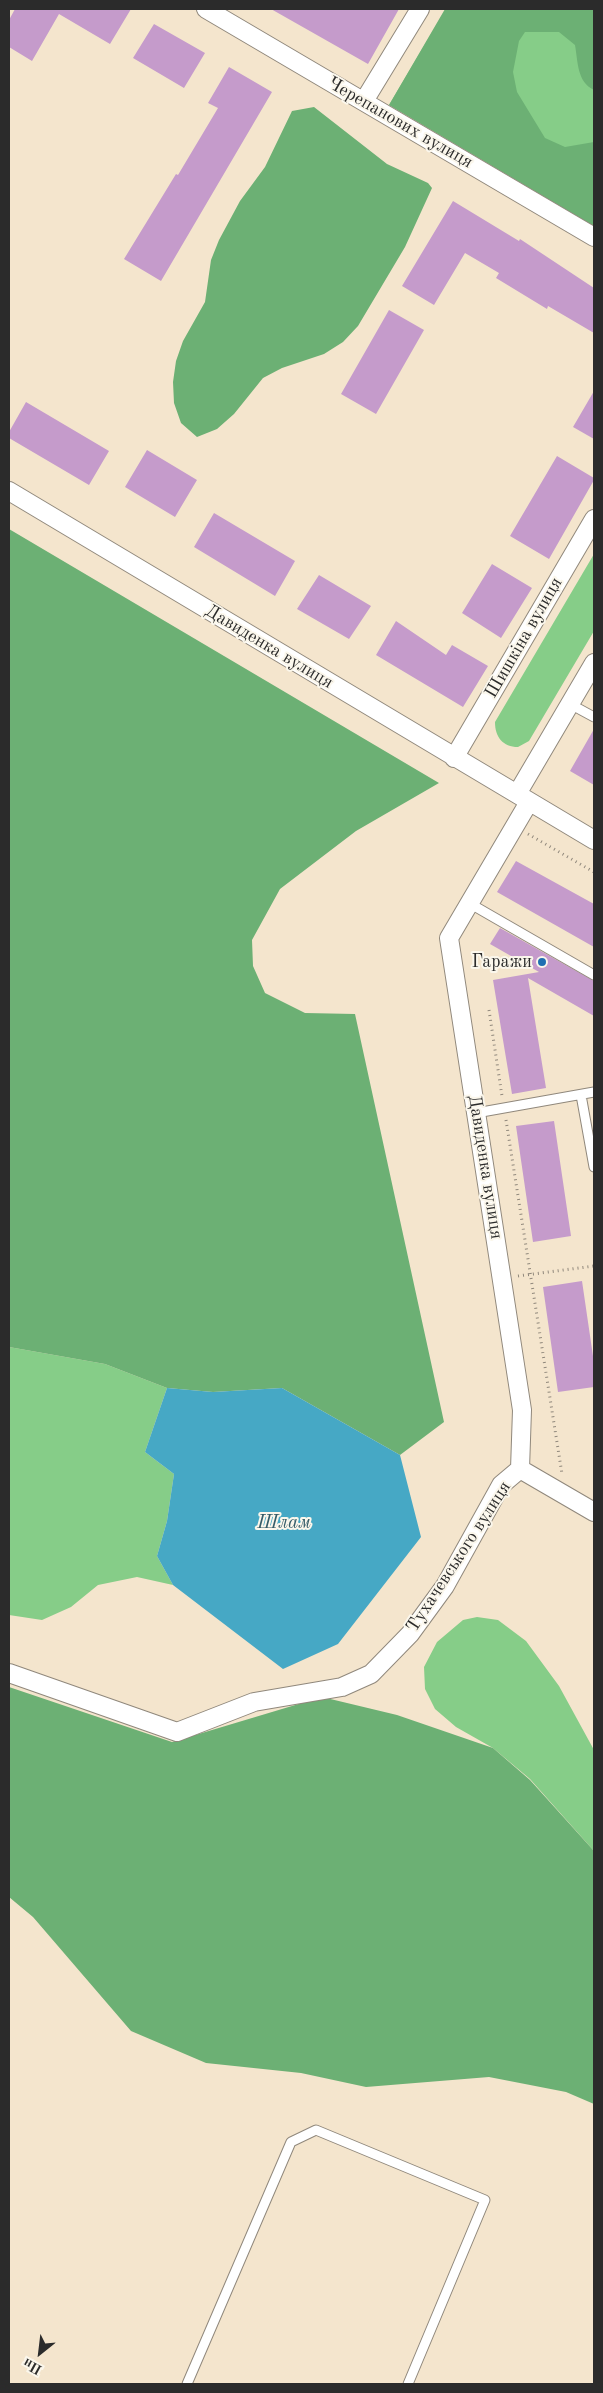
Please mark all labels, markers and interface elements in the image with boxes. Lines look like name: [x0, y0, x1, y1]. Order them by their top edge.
street label: Черепанових вулиця: [323, 73, 477, 173]
street label: Шишкiна вулиця: [481, 574, 567, 702]
street label: Давиденка вулиця: [201, 600, 337, 694]
place label: Гаражи: [472, 951, 532, 973]
marker: Гаражи: [536, 956, 548, 968]
street label: Давиденка вулиця: [463, 1093, 507, 1241]
street label: Тухачевського вулиця: [402, 1477, 516, 1637]
water label: Шлам: [257, 1512, 311, 1534]
north arrow: [15, 2328, 65, 2378]
text: Пн: [21, 2355, 45, 2377]

